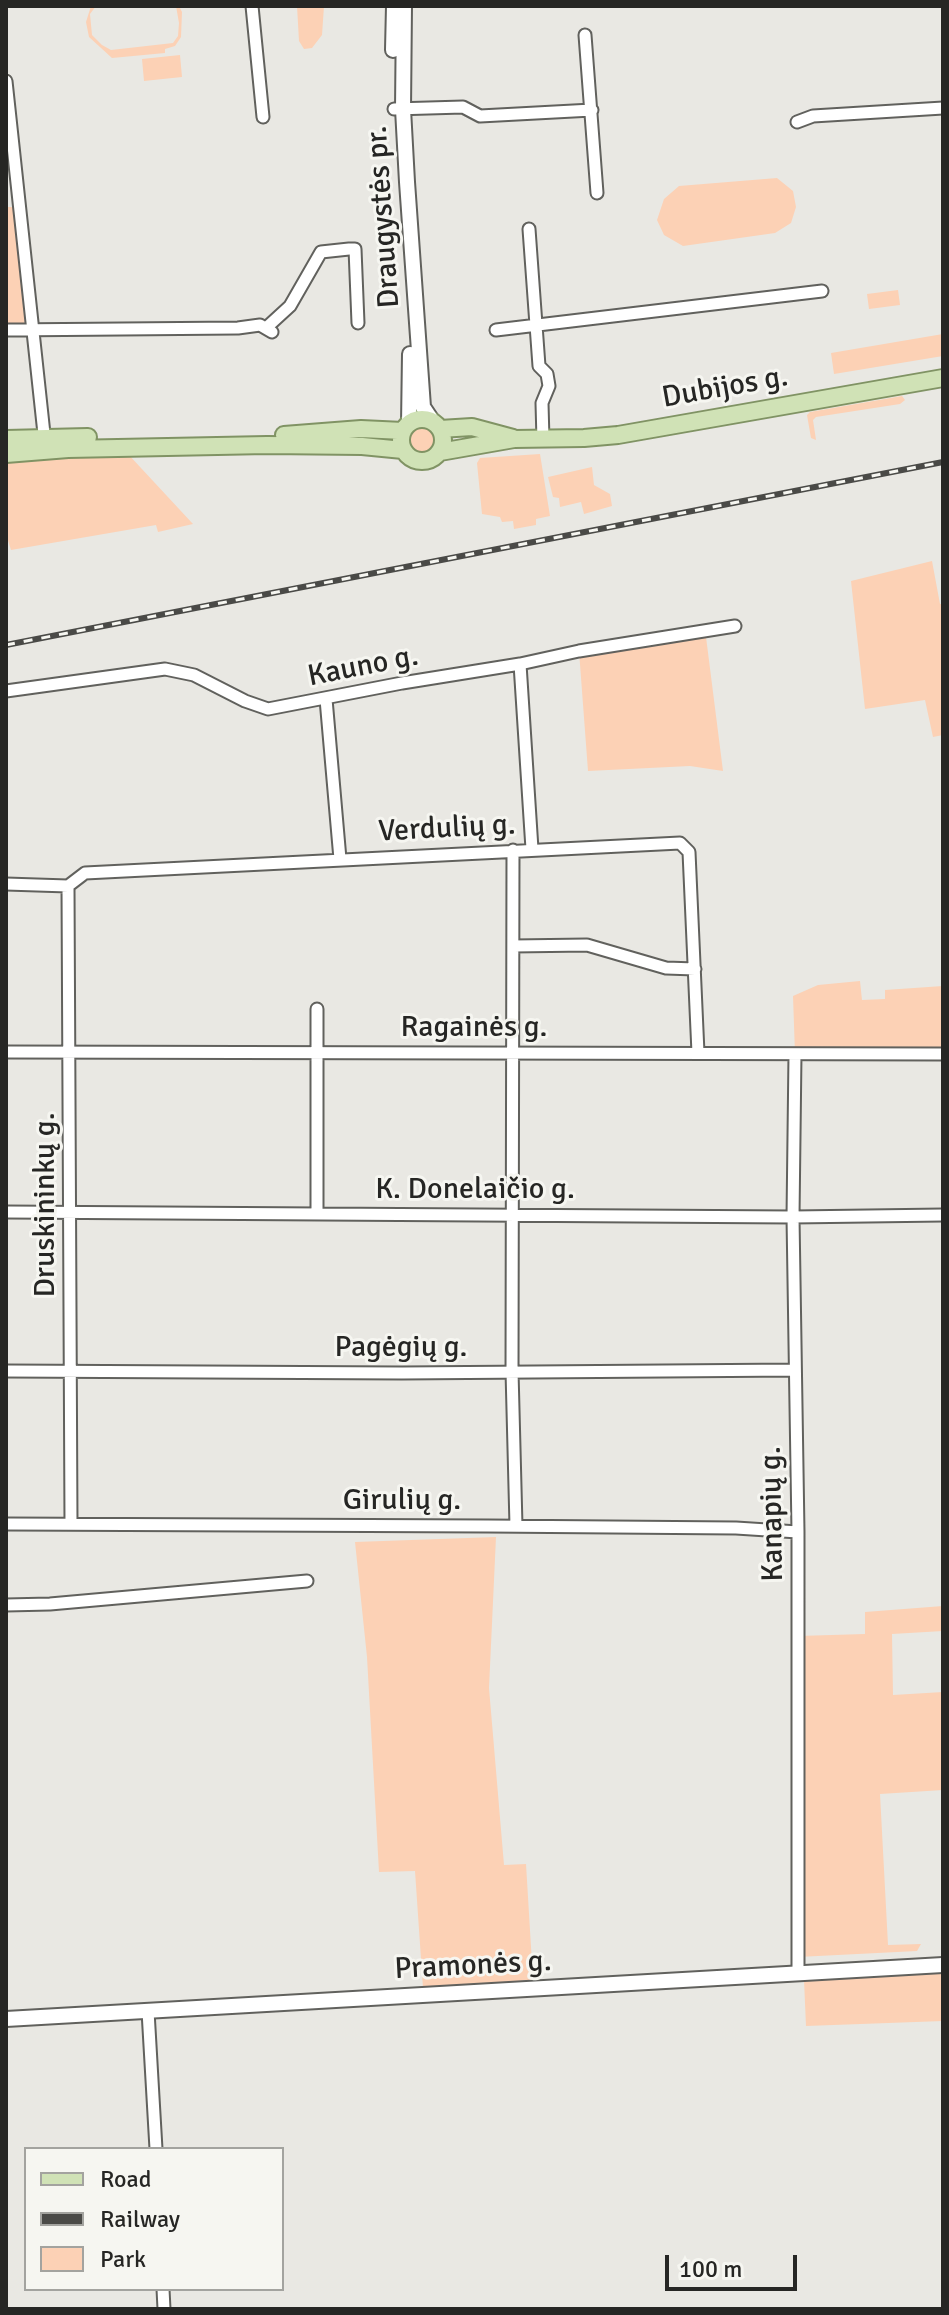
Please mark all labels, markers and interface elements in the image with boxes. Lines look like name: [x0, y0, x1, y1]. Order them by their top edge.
street label: Draugystės pr.: [360, 125, 408, 309]
street label: Dubijos g.: [659, 359, 791, 417]
street label: Kauno g.: [305, 639, 421, 695]
street label: Verdulių g.: [377, 807, 517, 851]
street label: Ragainės g.: [401, 1010, 547, 1046]
street label: Druskininkų g.: [28, 1112, 64, 1298]
street label: K. Donelaičio g.: [375, 1172, 575, 1208]
street label: Pagėgių g.: [335, 1330, 467, 1366]
street label: Kanapių g.: [754, 1446, 792, 1582]
street label: Girulių g.: [343, 1483, 461, 1519]
street label: Pramonės g.: [394, 1944, 552, 1988]
legend: [24, 2147, 284, 2291]
text: Road: [100, 2164, 151, 2194]
text: Railway: [100, 2204, 180, 2234]
scale bar: [669, 2239, 801, 2289]
text: Park: [100, 2244, 146, 2274]
text: 100 m: [679, 2254, 742, 2284]

